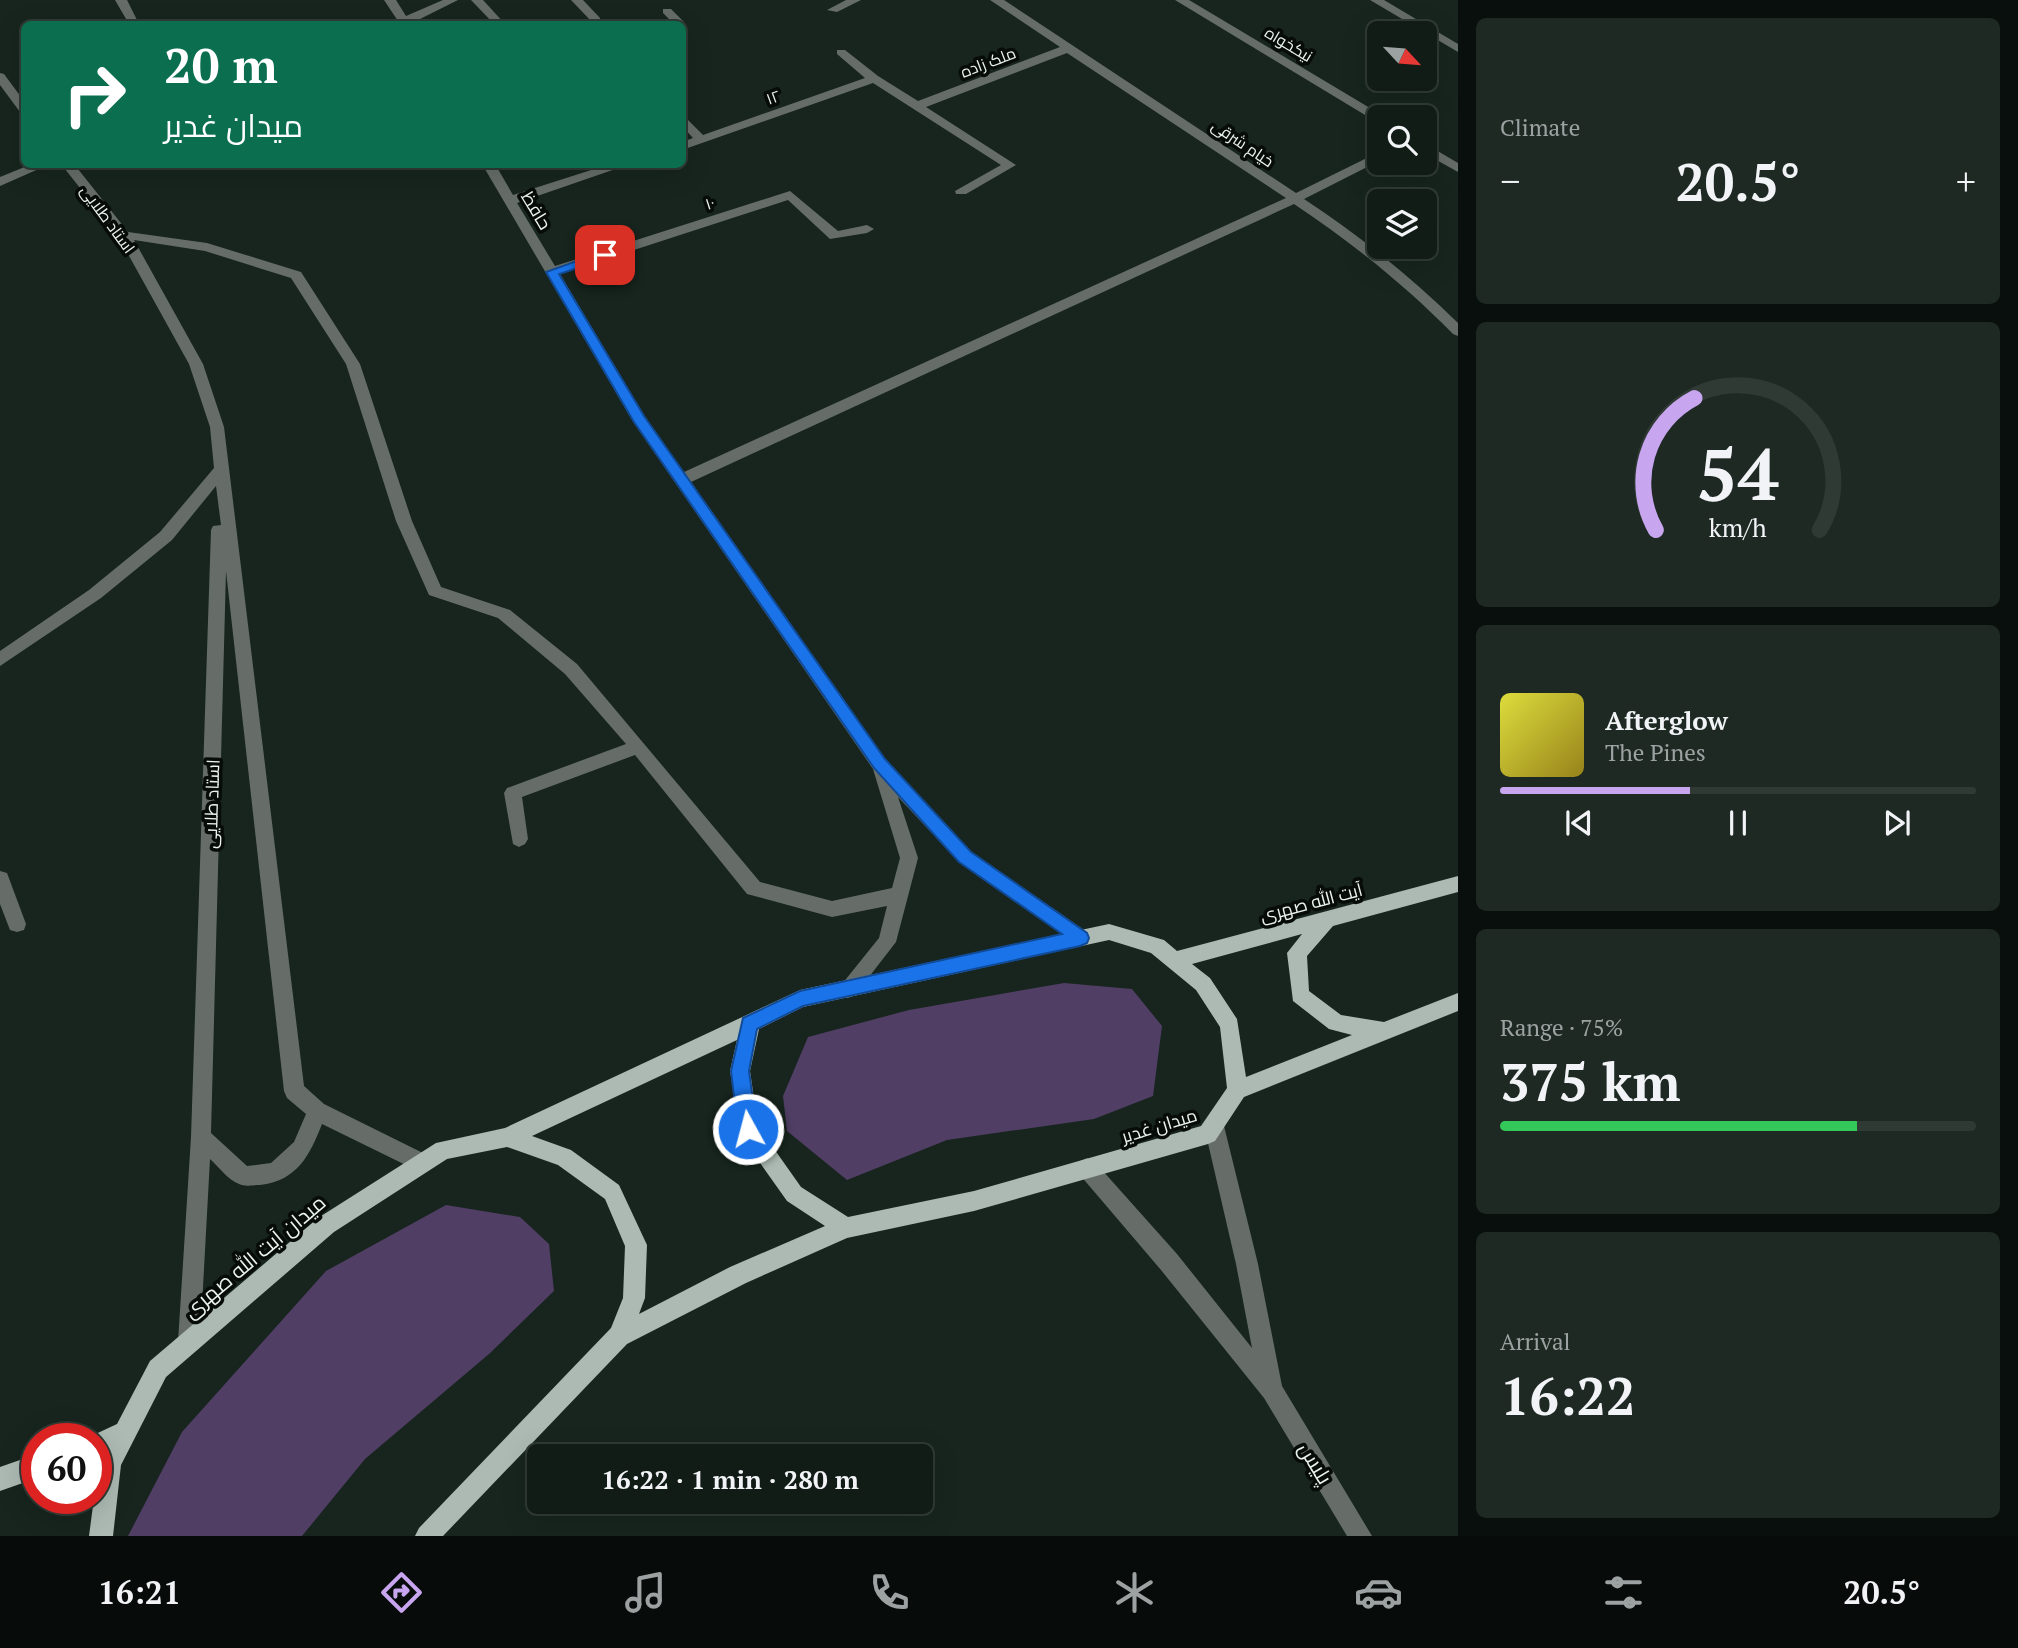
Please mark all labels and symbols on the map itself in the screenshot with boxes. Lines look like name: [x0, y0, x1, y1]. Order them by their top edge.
street label: نیکخواه: [1261, 21, 1317, 67]
north arrow: [1367, 21, 1437, 91]
street label: ملک زاده: [957, 41, 1019, 83]
street label: ۱۲: [763, 84, 783, 110]
street label: خیام شرقی: [1207, 114, 1278, 173]
street label: استاد طلایی: [76, 180, 140, 258]
street label: حافظ: [516, 186, 558, 234]
street label: ۱۰: [702, 191, 718, 215]
pin: [575, 225, 635, 285]
street label: استاد طلایی: [197, 759, 225, 849]
street label: آیت الله صهری: [1257, 877, 1365, 927]
position arrow: [711, 1092, 785, 1166]
street label: میدان غدیر: [1117, 1102, 1200, 1148]
street label: میدان آیت الله صهری: [177, 1188, 331, 1324]
speed limit sign: 60: [21, 1423, 112, 1514]
street label: پلیس: [1292, 1437, 1340, 1490]

